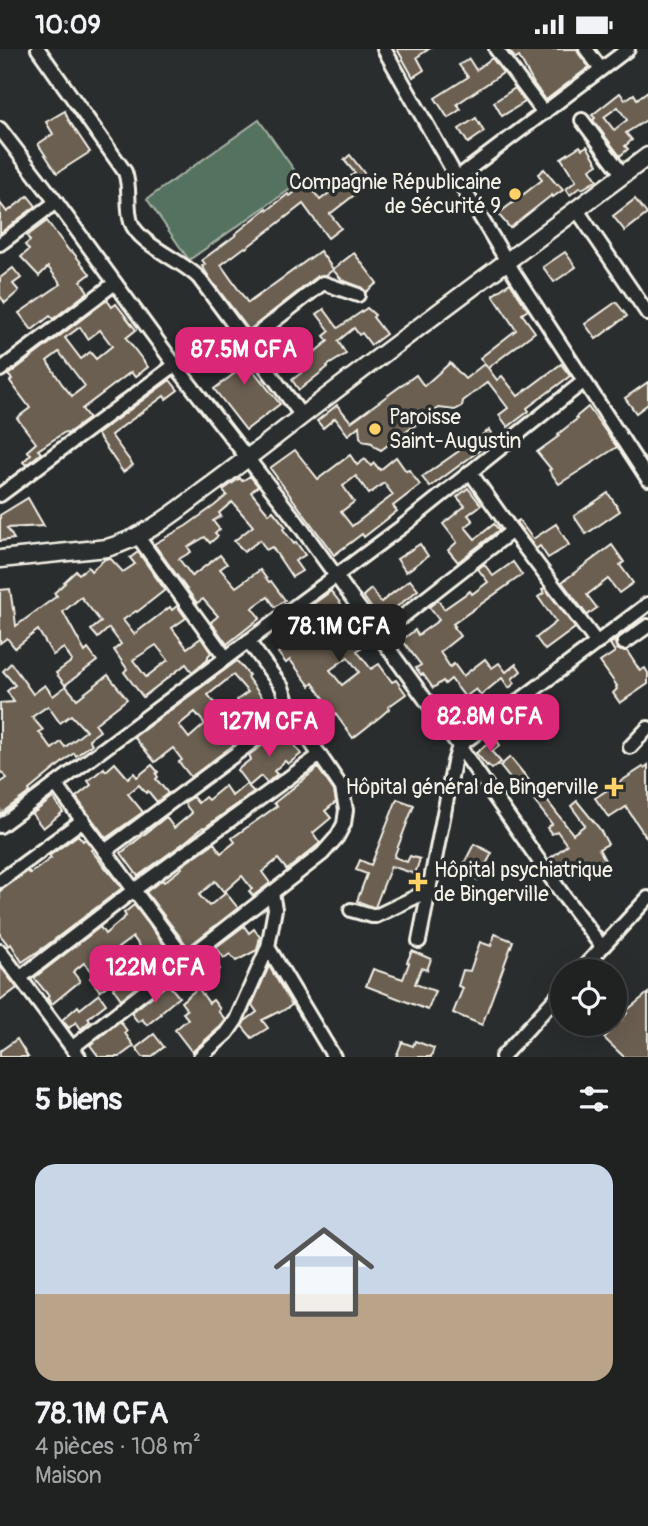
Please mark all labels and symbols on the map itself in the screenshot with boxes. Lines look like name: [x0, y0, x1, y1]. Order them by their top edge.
place label: Compagnie Républicaine de Sécurité 9: [289, 169, 502, 220]
marker: Compagnie Républicaine de Sécurité 9: [507, 186, 523, 202]
pin: 87.5M CFA: [164, 327, 324, 387]
place label: Paroisse Saint-Augustin: [389, 404, 521, 455]
marker: Paroisse Saint-Augustin: [367, 421, 383, 437]
pin: 78.1M CFA: [259, 605, 419, 664]
pin: 82.8M CFA: [410, 695, 570, 754]
pin: 127M CFA: [197, 699, 341, 759]
place label: Hôpital général de Bingerville: [346, 774, 599, 801]
marker: Hôpital général de Bingerville: [604, 777, 624, 797]
place label: Hôpital psychiatrique de Bingerville: [434, 857, 613, 908]
marker: Hôpital psychiatrique de Bingerville: [408, 872, 428, 892]
pin: 122M CFA: [83, 946, 227, 1005]

